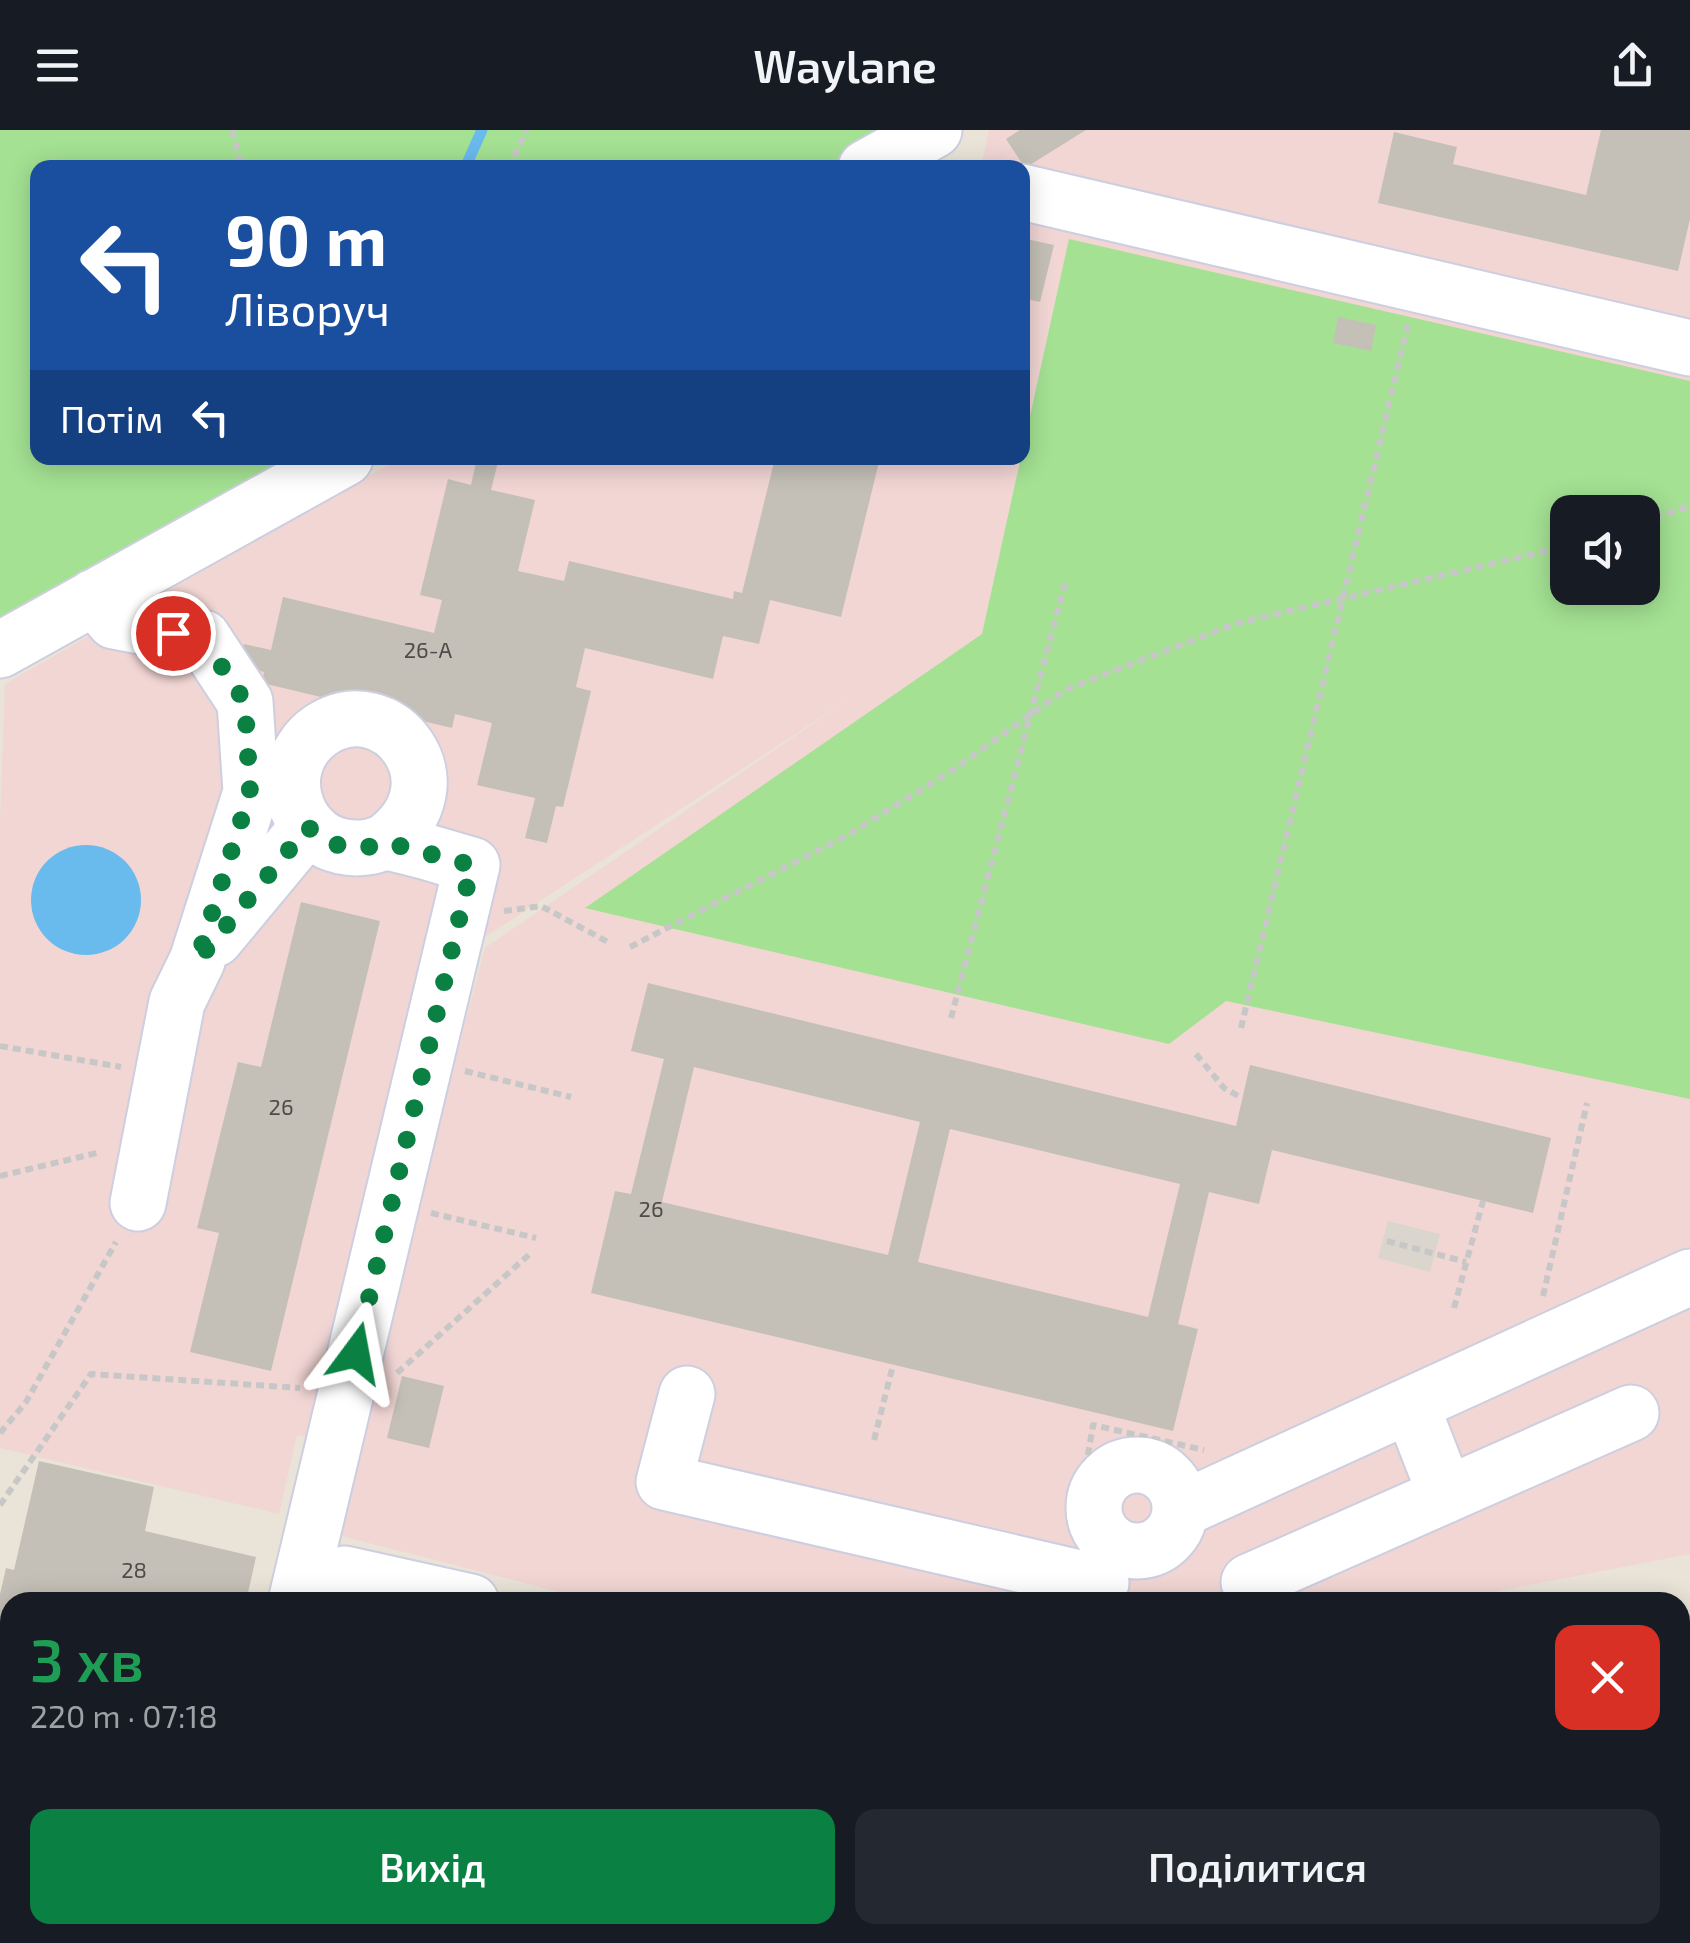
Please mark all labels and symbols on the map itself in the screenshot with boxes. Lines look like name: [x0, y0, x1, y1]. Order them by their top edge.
pin: [131, 591, 216, 676]
house number: 26-А: [404, 636, 453, 662]
house number: 26: [269, 1093, 293, 1119]
house number: 26: [639, 1195, 663, 1221]
position arrow: [304, 1301, 408, 1405]
house number: 28: [121, 1556, 147, 1582]

